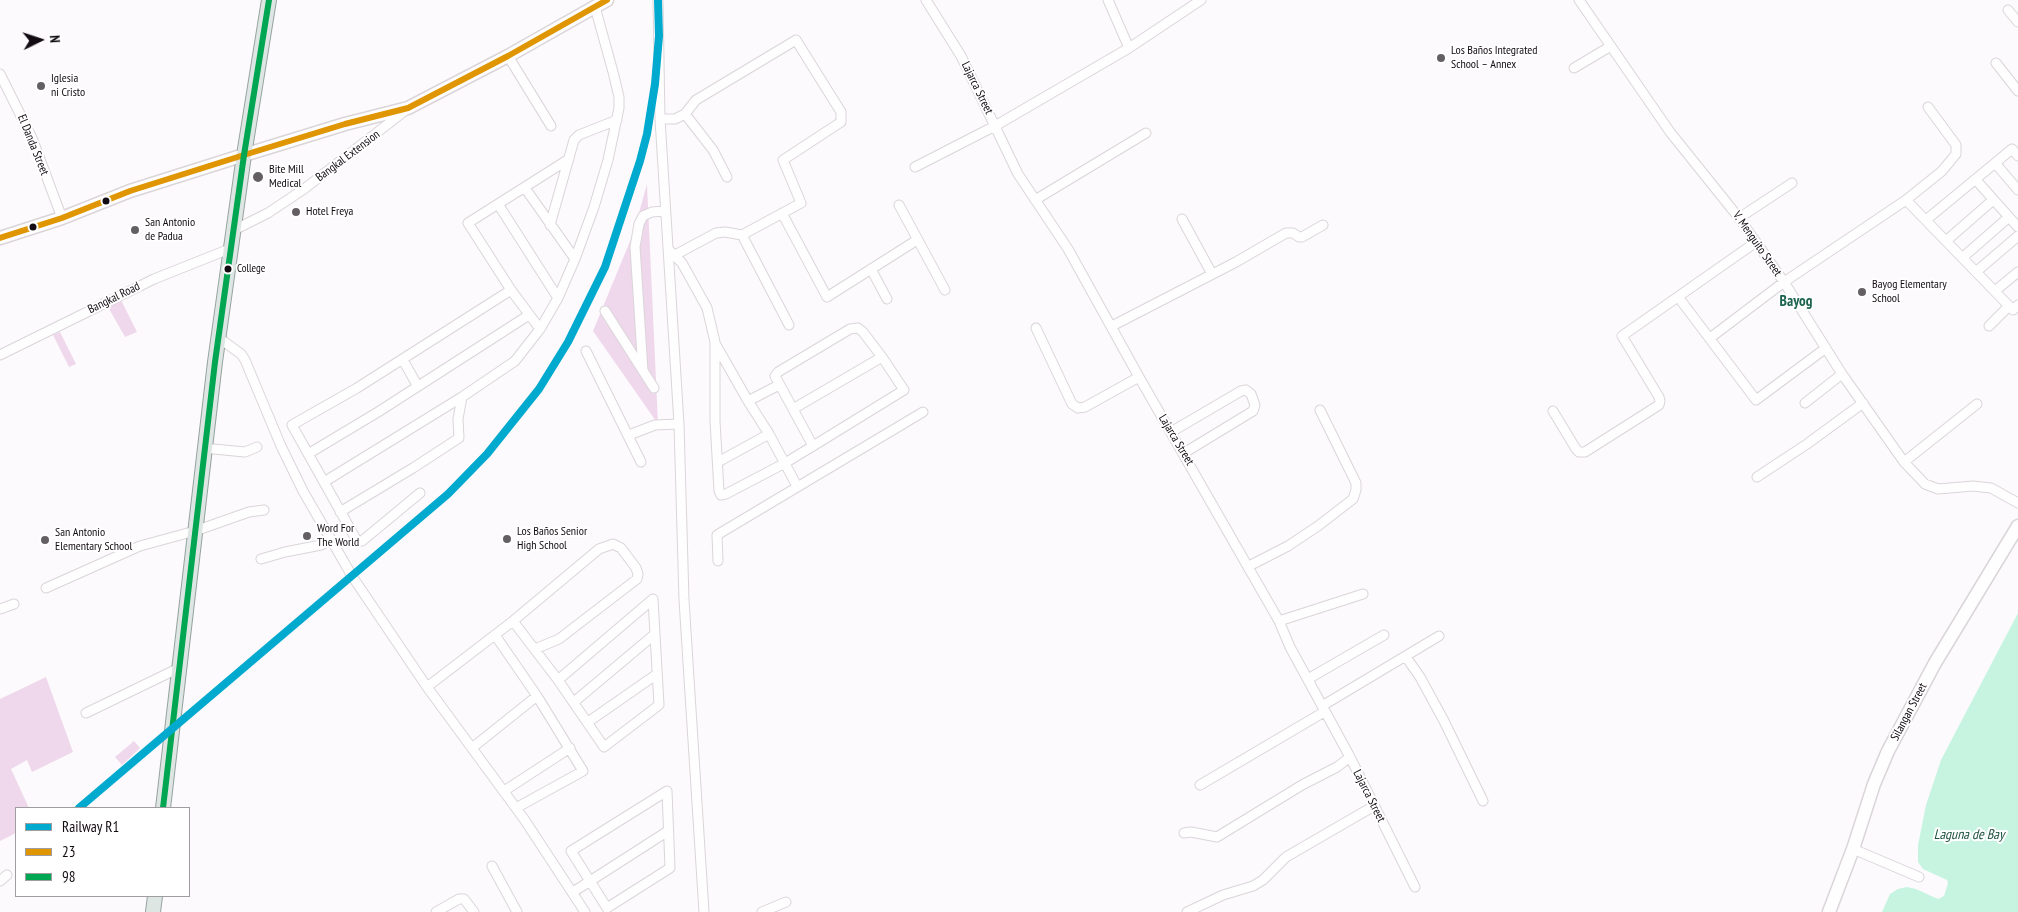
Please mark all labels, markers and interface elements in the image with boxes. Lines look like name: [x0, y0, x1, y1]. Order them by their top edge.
north arrow: [15, 15, 65, 65]
text: N: [46, 35, 64, 43]
place label: Los Baños Integrated School – Annex: [1451, 44, 1537, 72]
marker: Los Baños Integrated School – Annex: [1435, 52, 1447, 64]
street label: Lajarca Street: [958, 59, 996, 117]
place label: Iglesia ni Cristo: [51, 72, 85, 100]
marker: Iglesia ni Cristo: [35, 80, 47, 92]
street label: El Danda Street: [14, 113, 52, 177]
street label: Bangkal Extension: [313, 127, 383, 185]
place label: Bite Mill Medical: [269, 163, 304, 191]
marker: Bite Mill Medical: [251, 170, 265, 184]
unlabelled marker: [101, 196, 111, 206]
place label: Hotel Freya: [306, 205, 353, 219]
marker: Hotel Freya: [290, 206, 302, 218]
street label: V. Menguito Street: [1729, 209, 1785, 279]
place label: San Antonio de Padua: [145, 216, 195, 244]
unlabelled marker: [28, 222, 38, 232]
marker: San Antonio de Padua: [129, 224, 141, 236]
place label: College: [237, 262, 265, 276]
marker: College: [223, 264, 233, 274]
place label: Bayog Elementary School: [1872, 278, 1947, 306]
street label: Bangkal Road: [86, 279, 142, 317]
marker: Bayog Elementary School: [1856, 286, 1868, 298]
district label: Bayog: [1780, 293, 1812, 311]
street label: Lajarca Street: [1155, 412, 1197, 468]
place label: Word For The World: [317, 522, 359, 550]
place label: Los Baños Senior High School: [517, 525, 587, 553]
place label: San Antonio Elementary School: [55, 526, 132, 554]
marker: Word For The World: [301, 530, 313, 542]
marker: Los Baños Senior High School: [501, 533, 513, 545]
marker: San Antonio Elementary School: [39, 534, 51, 546]
street label: Silangan Street: [1888, 681, 1930, 743]
street label: Lajarca Street: [1350, 767, 1388, 825]
legend: [15, 807, 190, 897]
text: Railway R1: [62, 817, 119, 836]
water label: Laguna de Bay: [1934, 827, 2004, 843]
text: 23: [62, 842, 76, 861]
text: 98: [62, 867, 76, 886]

